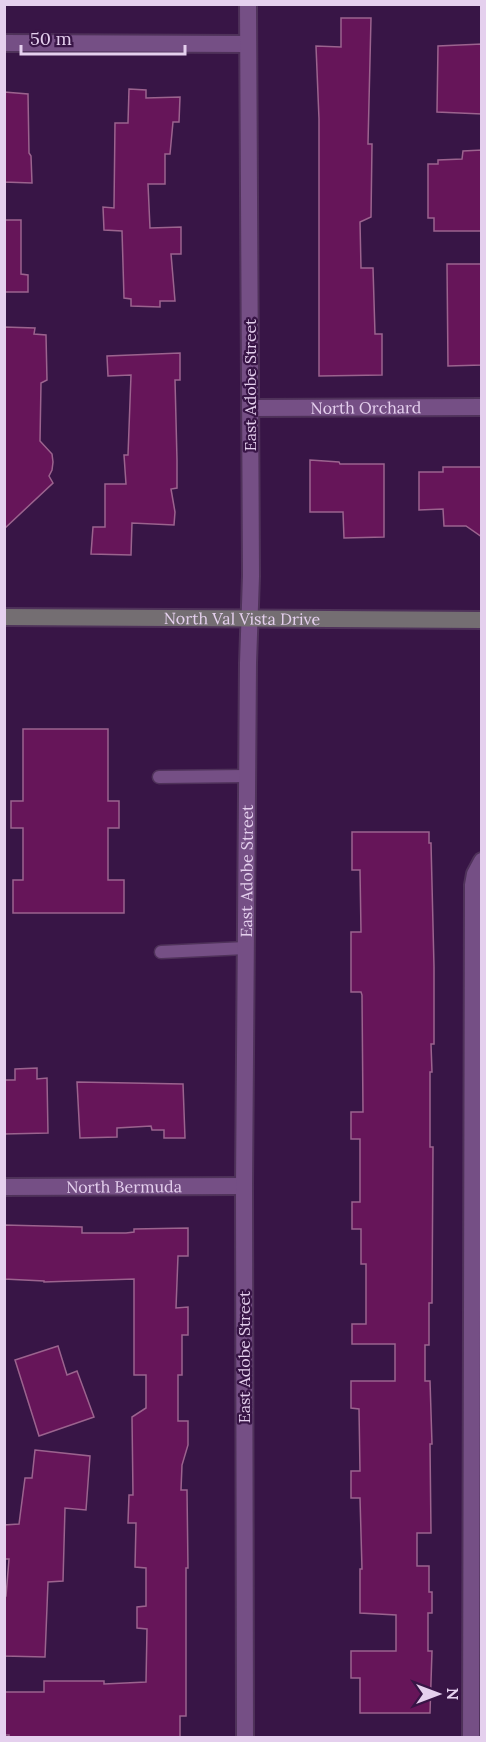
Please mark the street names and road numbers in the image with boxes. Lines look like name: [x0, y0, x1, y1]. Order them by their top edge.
street label: East Adobe Street: [240, 318, 260, 451]
street label: North Orchard: [311, 397, 422, 418]
street label: North Val Vista Drive: [164, 608, 321, 629]
street label: East Adobe Street: [236, 804, 257, 937]
street label: North Bermuda: [66, 1176, 182, 1197]
street label: East Adobe Street: [234, 1290, 254, 1423]

